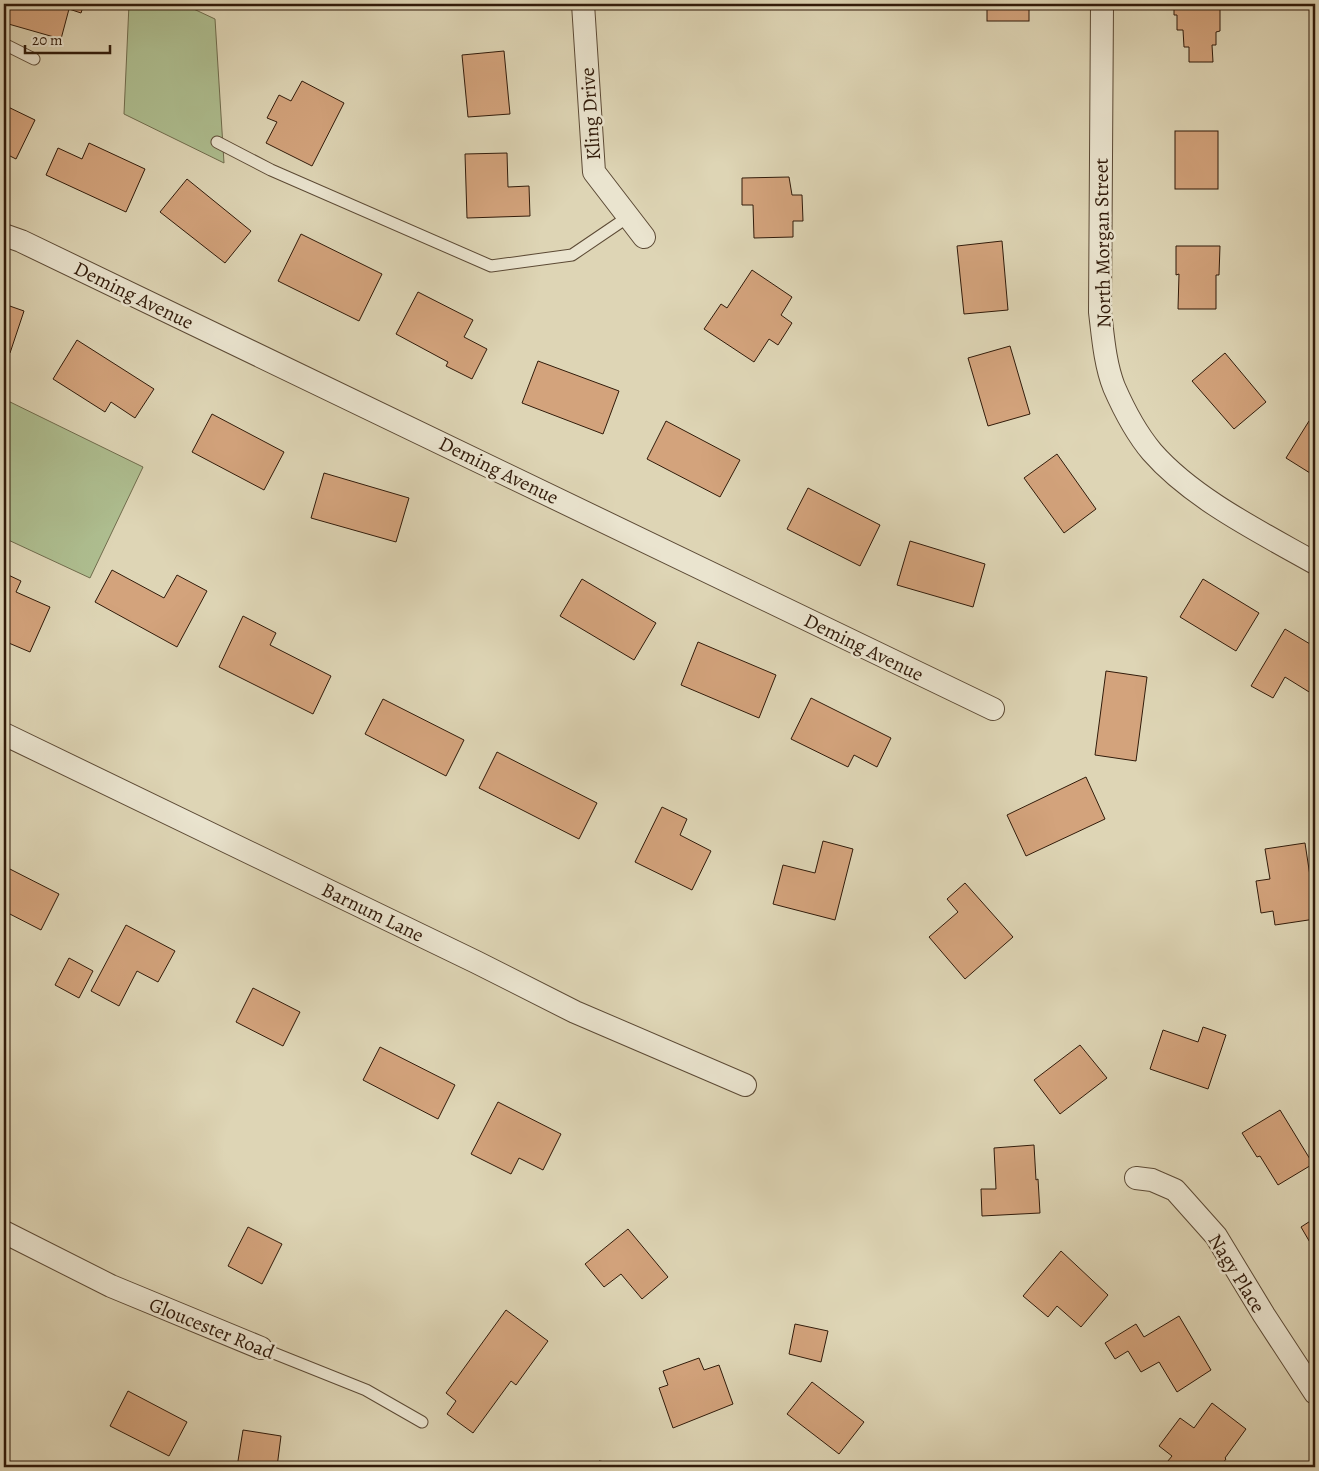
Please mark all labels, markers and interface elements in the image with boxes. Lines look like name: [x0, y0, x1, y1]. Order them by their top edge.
scale bar: [25, 22, 110, 54]
text: 20 m: [32, 30, 63, 50]
street label: Kling Drive: [574, 67, 607, 161]
street label: North Morgan Street: [1088, 157, 1117, 328]
street label: Deming Avenue: [70, 255, 198, 336]
street label: Deming Avenue: [435, 430, 563, 511]
street label: Deming Avenue: [800, 607, 928, 688]
street label: Barnum Lane: [317, 876, 428, 949]
street label: Nagy Place: [1202, 1229, 1272, 1318]
street label: Gloucester Road: [145, 1291, 279, 1366]

